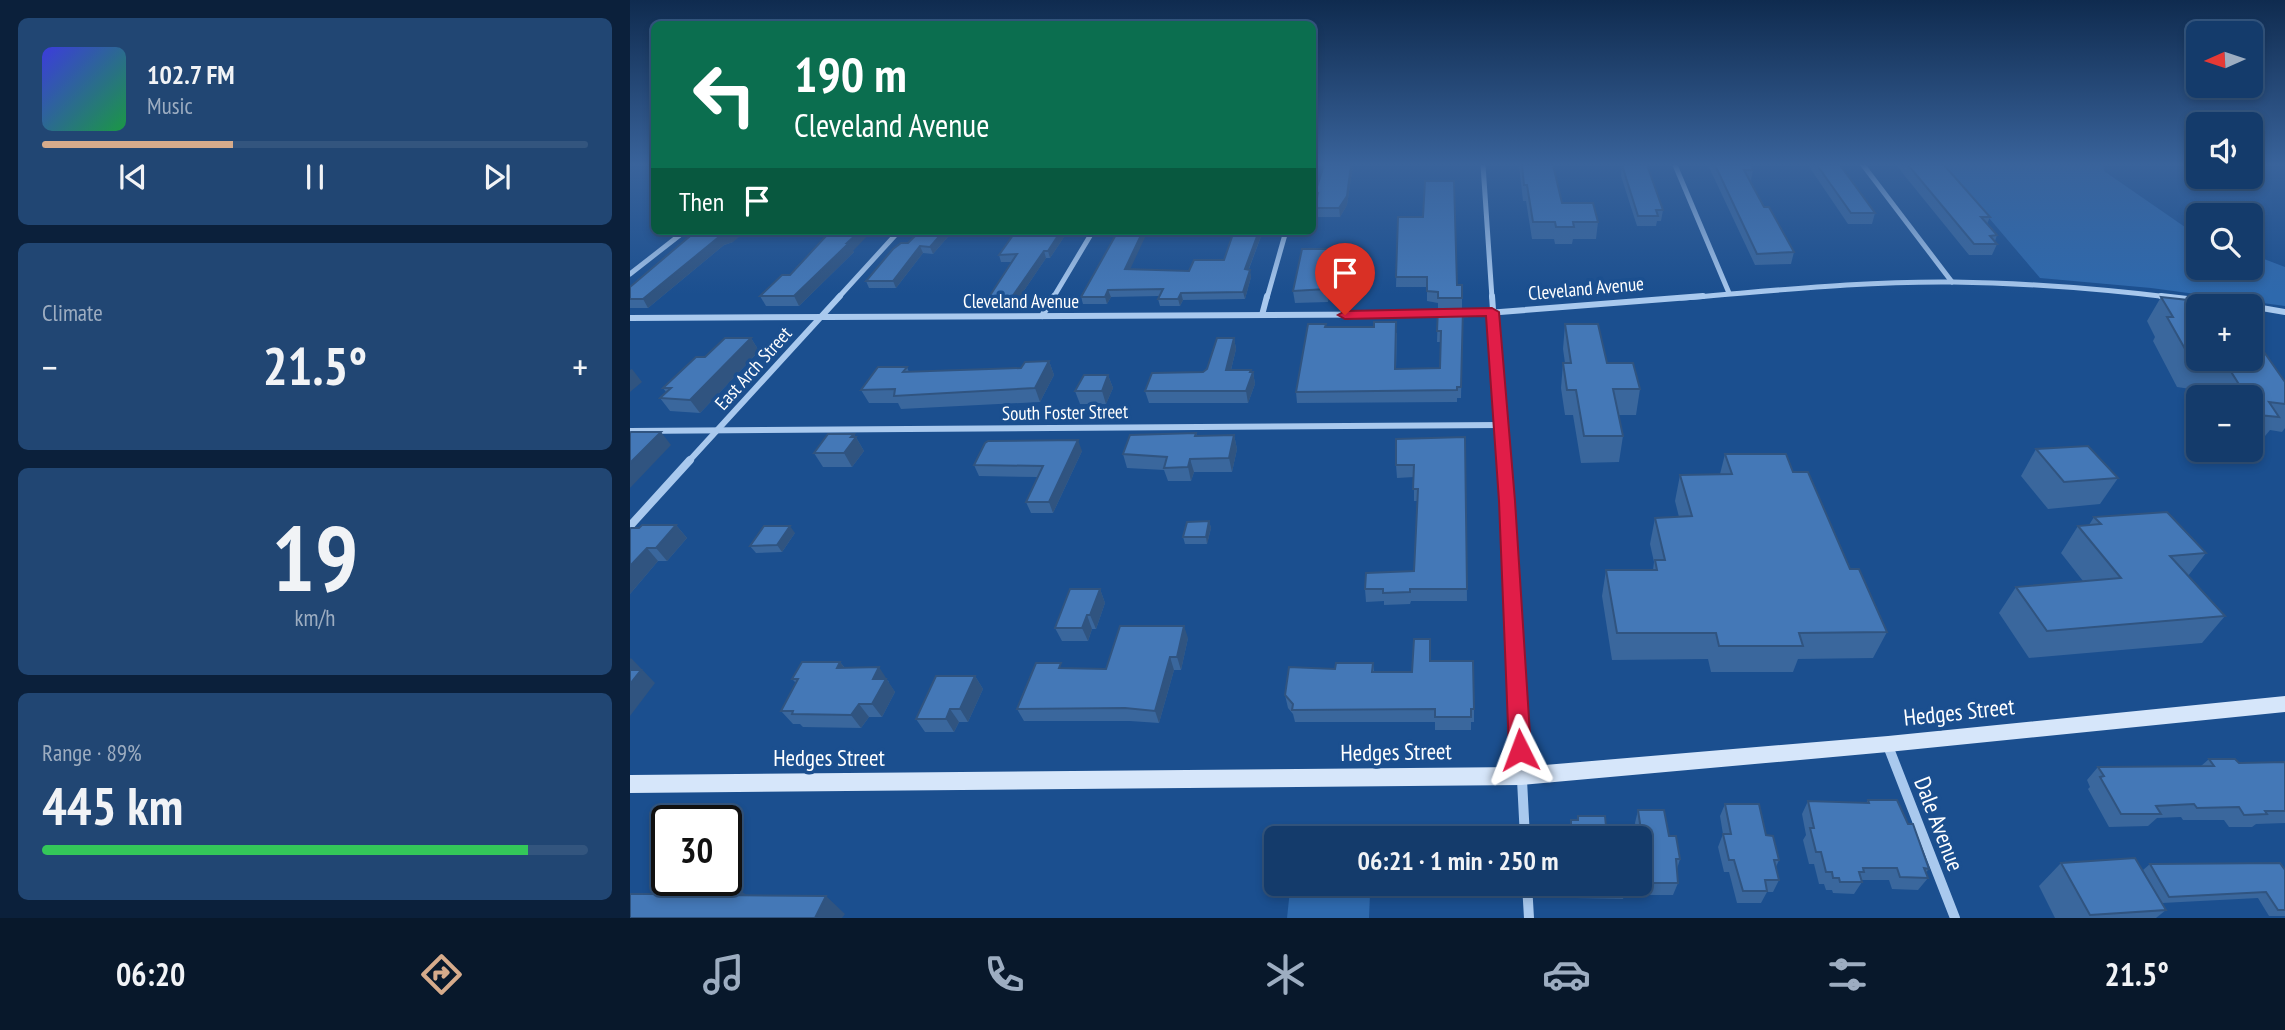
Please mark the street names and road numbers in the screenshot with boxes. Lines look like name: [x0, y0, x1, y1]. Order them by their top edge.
street label: Cleveland Avenue: [1527, 271, 1645, 305]
street label: Cleveland Avenue: [963, 289, 1079, 313]
street label: East Arch Street: [709, 321, 797, 415]
street label: South Foster Street: [1002, 399, 1129, 425]
street label: Hedges Street: [1902, 691, 2017, 732]
street label: Hedges Street: [1340, 736, 1453, 767]
street label: Hedges Street: [773, 743, 885, 772]
street label: Dale Avenue: [1908, 773, 1971, 875]

